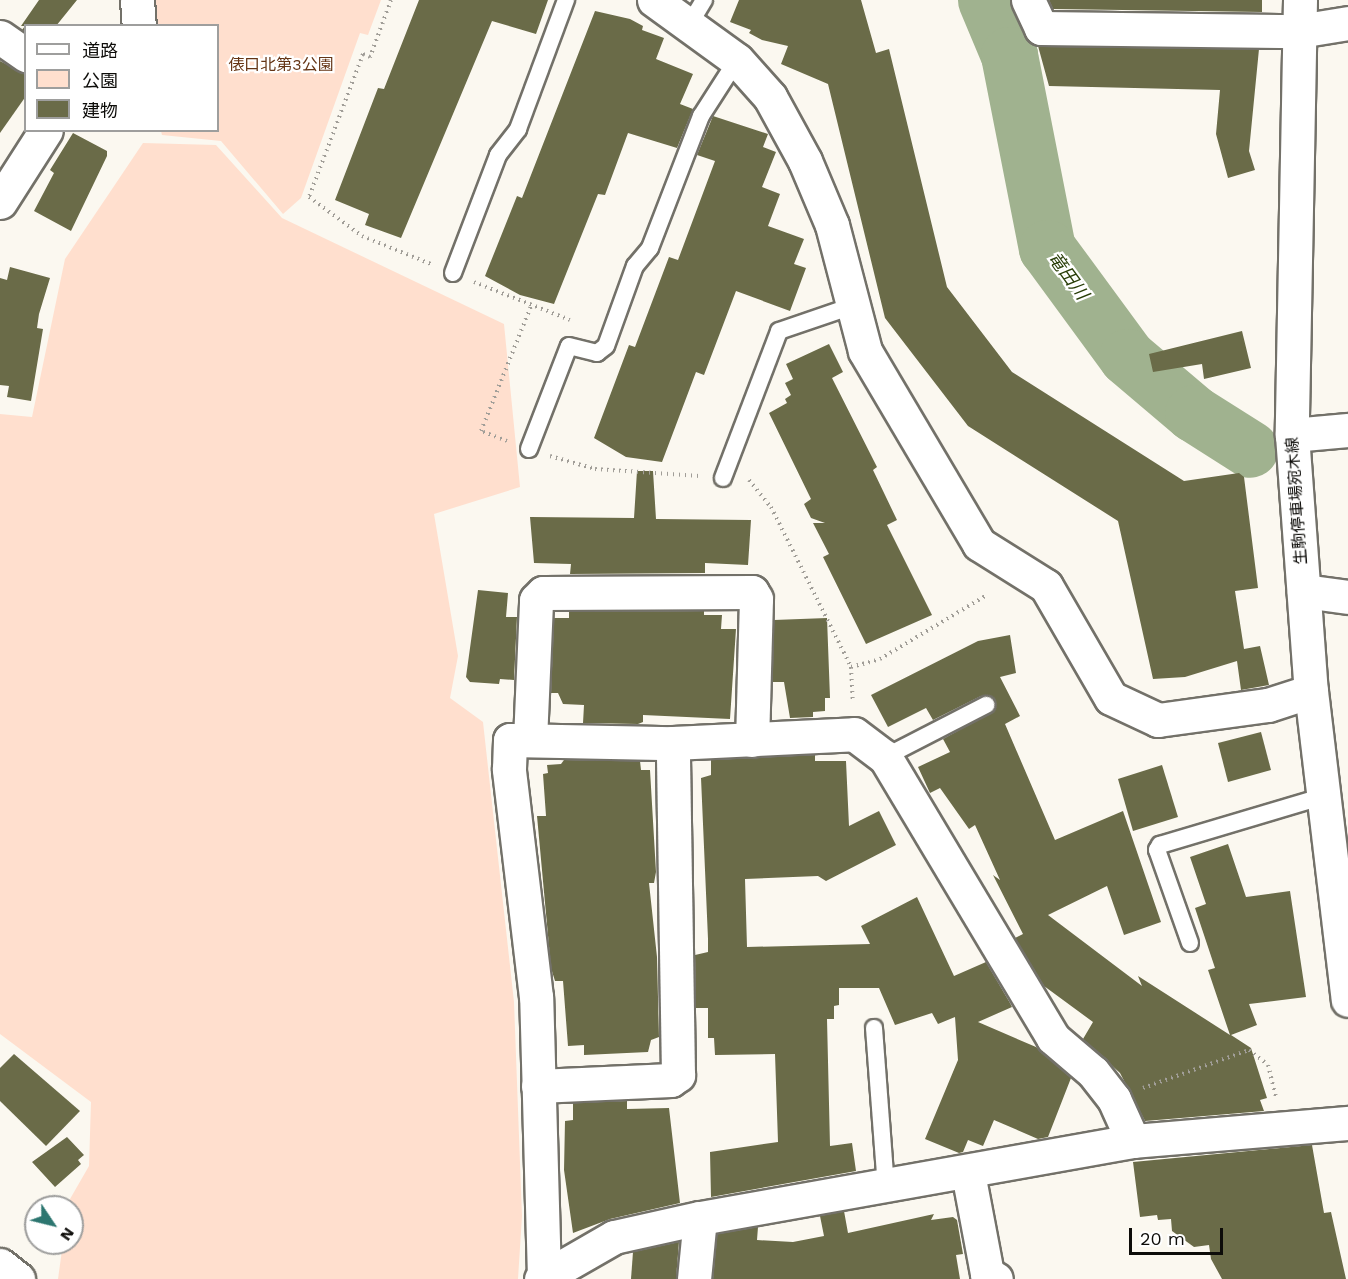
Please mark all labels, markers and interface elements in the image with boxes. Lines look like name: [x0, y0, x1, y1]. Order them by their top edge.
legend: [24, 24, 219, 132]
text: 道路: [82, 40, 118, 61]
park label: 俵口北第3公園: [228, 55, 334, 75]
text: 公園: [82, 70, 118, 91]
text: 建物: [82, 100, 118, 121]
water label: 竜田川: [1043, 248, 1093, 304]
street label: 生駒停車場宛木線: [1283, 436, 1311, 566]
north arrow: [24, 1195, 84, 1255]
scale bar: [1132, 1216, 1226, 1254]
text: N: [56, 1224, 79, 1245]
text: 20 m: [1140, 1228, 1185, 1249]

